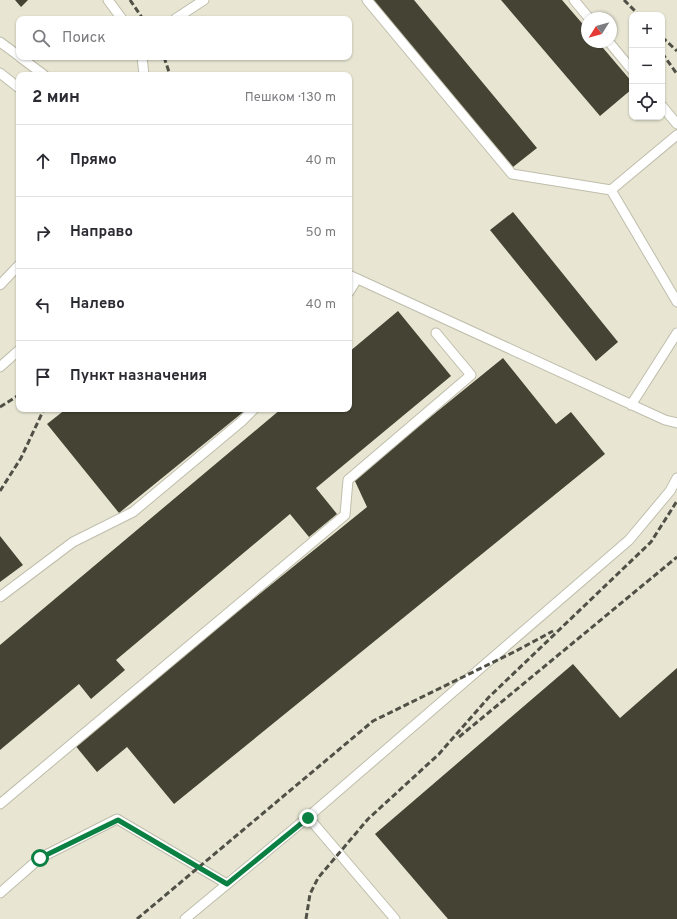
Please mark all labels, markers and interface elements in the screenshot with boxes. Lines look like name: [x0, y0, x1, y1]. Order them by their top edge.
north arrow: [581, 12, 617, 48]
map controls: [629, 12, 665, 120]
button: +: [629, 12, 665, 48]
search box: [16, 16, 352, 60]
icon: search: [30, 27, 52, 49]
text: Поиск: [62, 29, 106, 48]
button: −: [629, 48, 665, 84]
button: locate: [629, 84, 665, 120]
text: 2 мин: [32, 87, 80, 109]
text: Пешком · 130 m: [245, 90, 336, 106]
icon: ahead: [32, 150, 54, 172]
text: Прямо: [70, 151, 117, 170]
text: 40 m: [306, 153, 336, 169]
icon: right: [32, 222, 54, 244]
text: Направо: [70, 223, 133, 242]
text: 50 m: [306, 225, 336, 241]
icon: left: [32, 294, 54, 316]
text: Налево: [70, 295, 125, 314]
text: 40 m: [306, 297, 336, 313]
icon: arrive: [32, 366, 54, 388]
text: Пункт назначения: [70, 367, 207, 386]
route end: [299, 809, 317, 827]
route start: [31, 849, 49, 867]

